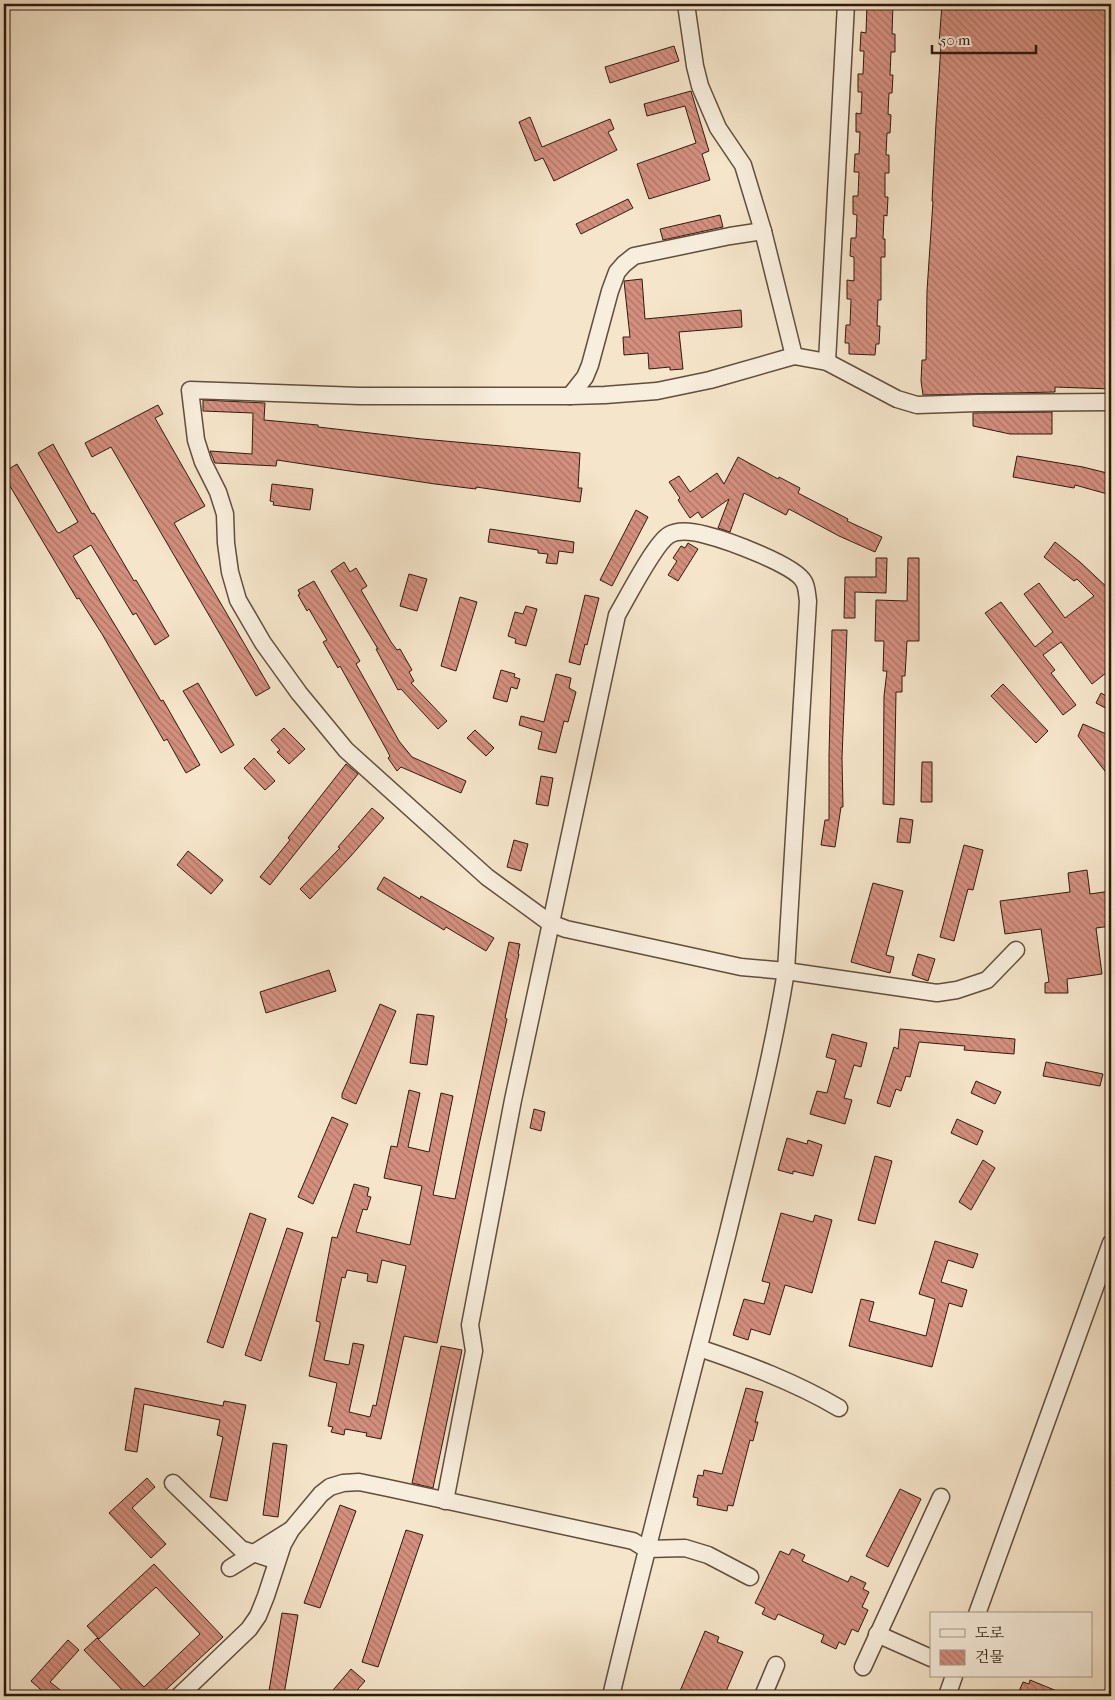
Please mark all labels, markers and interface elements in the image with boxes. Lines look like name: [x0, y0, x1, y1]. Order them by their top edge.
scale bar: [932, 22, 1036, 54]
text: 50 m: [940, 31, 971, 49]
legend: [930, 1612, 1092, 1678]
text: 도로: [975, 1624, 1004, 1642]
text: 건물: [975, 1648, 1004, 1666]

